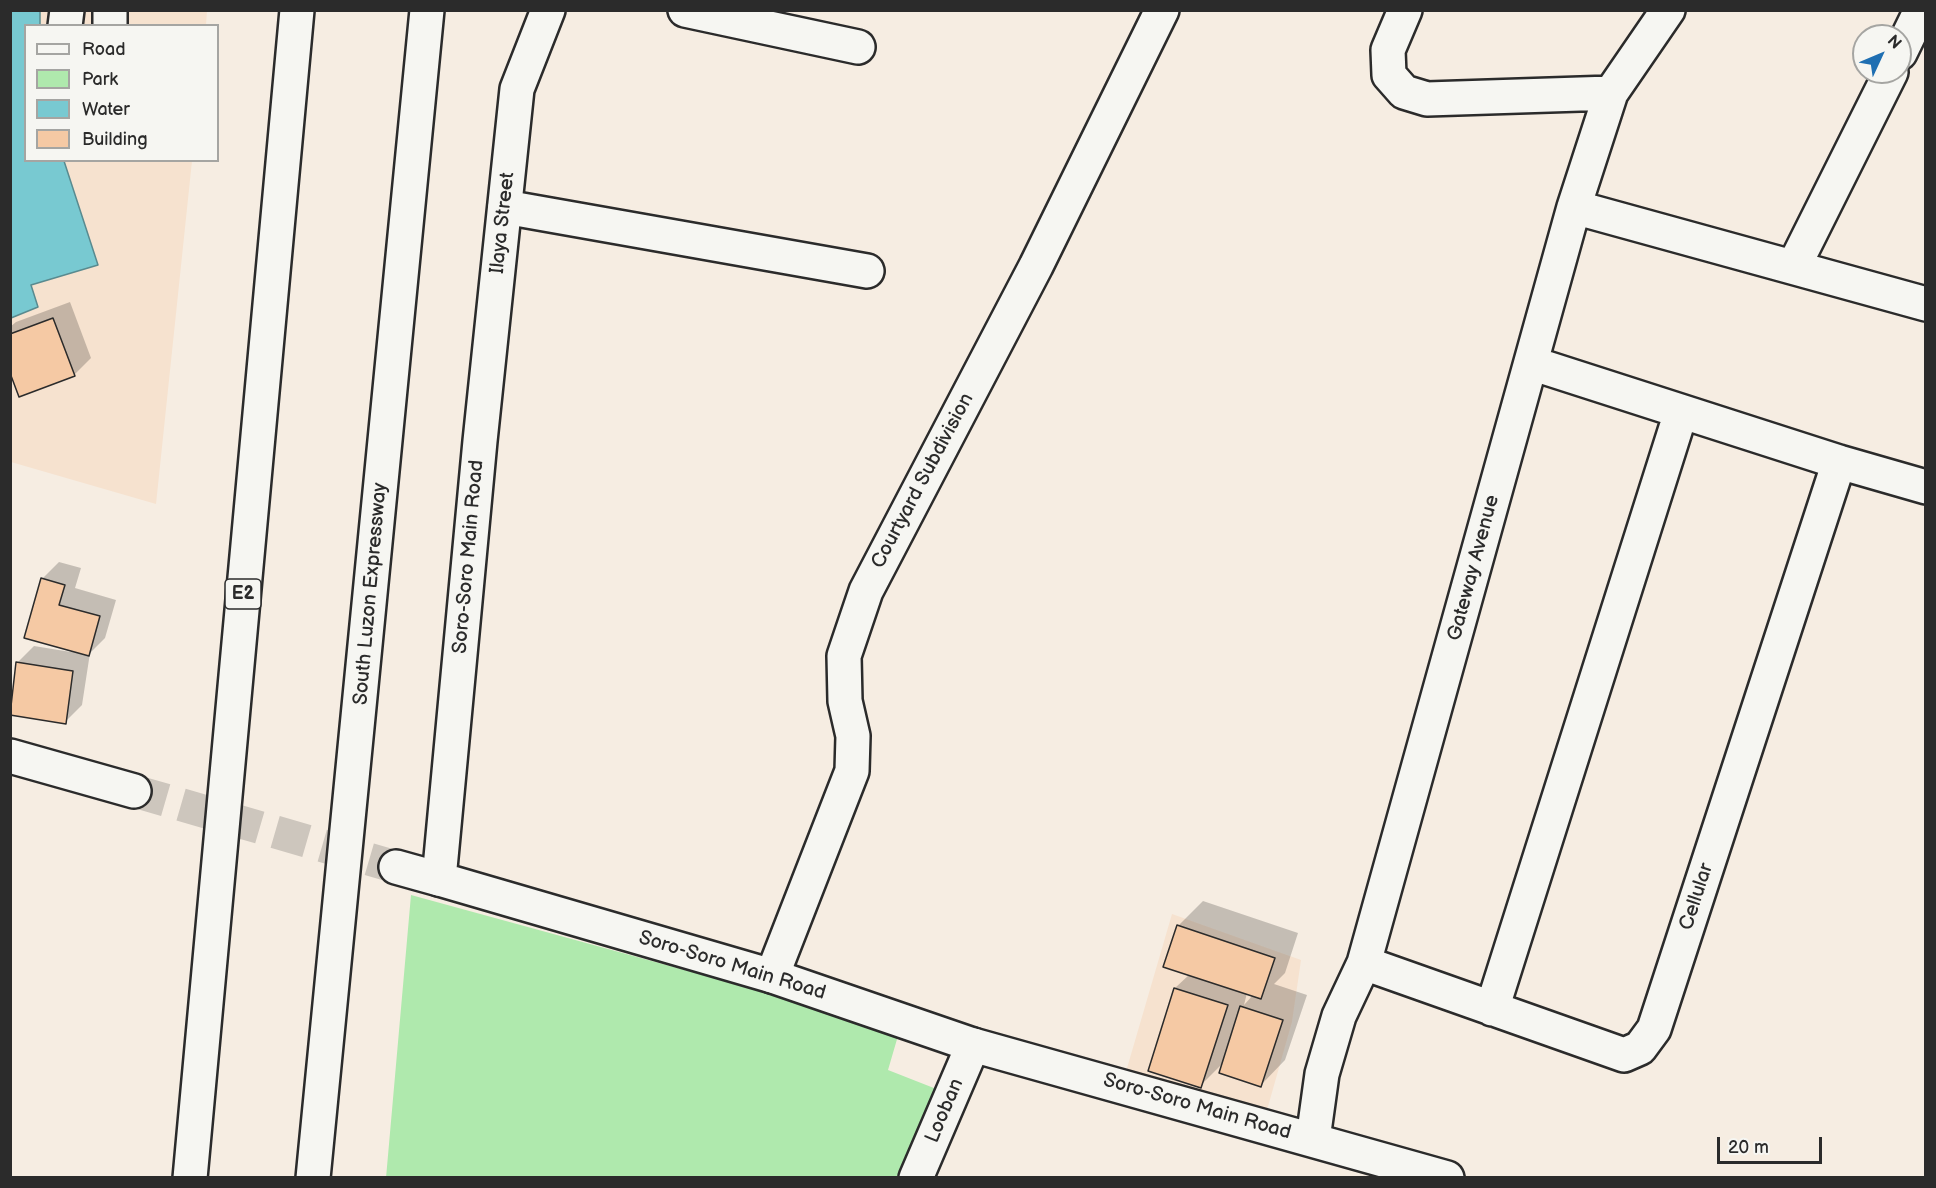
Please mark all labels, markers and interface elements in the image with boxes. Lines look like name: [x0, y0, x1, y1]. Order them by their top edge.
legend: [24, 24, 219, 162]
north arrow: [1852, 24, 1912, 84]
text: N: [1883, 32, 1905, 53]
text: Road: [82, 39, 126, 60]
text: Park: [82, 69, 118, 90]
text: Water: [82, 99, 130, 120]
text: Building: [82, 129, 148, 150]
street label: Ilaya Street: [486, 171, 520, 275]
street label: Courtyard Subdivision: [867, 389, 979, 573]
street label: Soro-Soro Main Road: [449, 459, 489, 655]
street label: South Luzon Expressway: [349, 482, 393, 706]
street label: Gateway Avenue: [1443, 493, 1505, 643]
road number: E2: [225, 579, 261, 609]
street label: Cellular: [1675, 860, 1719, 934]
street label: Soro-Soro Main Road: [636, 926, 828, 1006]
street label: Soro-Soro Main Road: [1100, 1069, 1294, 1145]
street label: Looban: [921, 1075, 969, 1147]
scale bar: [1720, 1125, 1825, 1163]
text: 20 m: [1728, 1137, 1769, 1158]

